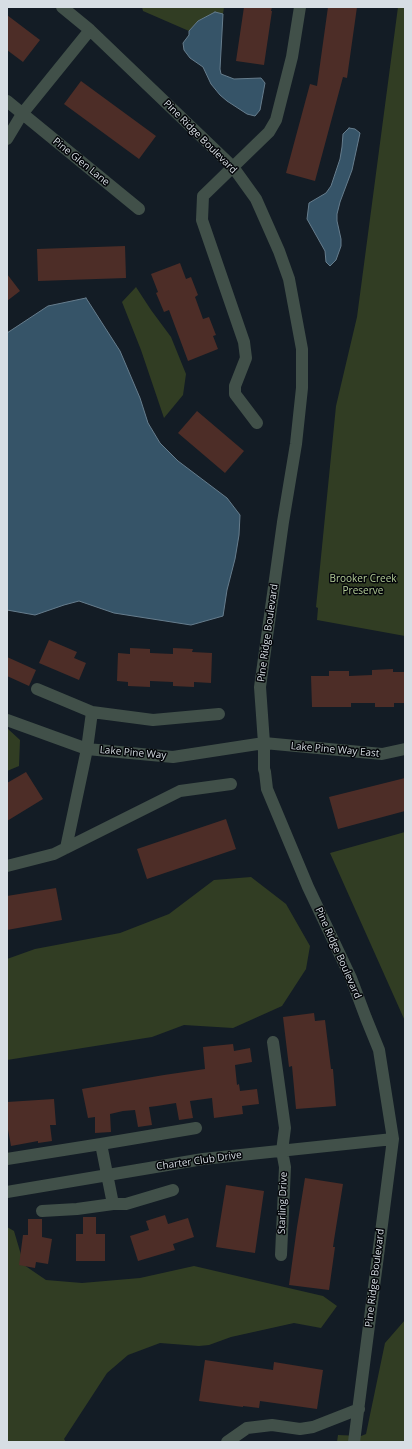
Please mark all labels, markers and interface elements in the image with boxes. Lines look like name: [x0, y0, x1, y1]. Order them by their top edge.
street label: Pine Ridge Boulevard: [161, 98, 239, 176]
street label: Pine Glen Lane: [50, 135, 112, 189]
park label: Brooker Creek Preserve: [329, 573, 397, 596]
street label: Pine Ridge Boulevard: [255, 583, 281, 683]
street label: Lake Pine Way East: [290, 740, 380, 760]
street label: Lake Pine Way: [99, 744, 167, 762]
street label: Pine Ridge Boulevard: [312, 905, 364, 1001]
street label: Charter Club Drive: [156, 1149, 242, 1173]
street label: Starling Drive: [276, 1172, 290, 1234]
street label: Pine Ridge Boulevard: [363, 1228, 387, 1328]

